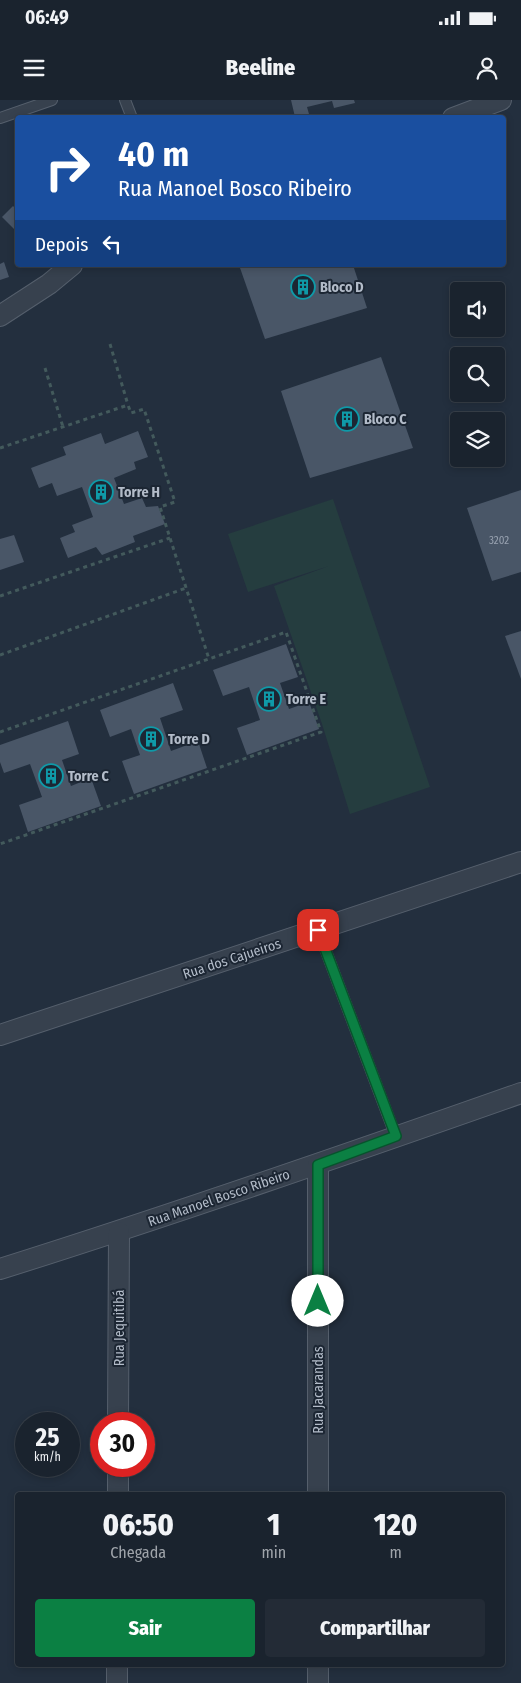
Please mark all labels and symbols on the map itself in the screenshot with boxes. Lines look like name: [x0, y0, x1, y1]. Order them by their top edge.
building icon: Bloco D: [290, 274, 316, 300]
place label: Bloco D: [320, 279, 364, 296]
building icon: Bloco C: [334, 406, 360, 432]
place label: Bloco C: [364, 411, 407, 428]
building icon: Torre H: [88, 479, 114, 505]
place label: Torre H: [118, 484, 160, 501]
house number: 3202: [489, 534, 509, 547]
building icon: Torre E: [256, 686, 282, 712]
place label: Torre E: [286, 691, 326, 708]
building icon: Torre D: [138, 726, 164, 752]
place label: Torre D: [168, 731, 210, 748]
building icon: Torre C: [38, 763, 64, 789]
place label: Torre C: [68, 768, 109, 785]
pin: [297, 909, 339, 951]
street label: Rua dos Cajueiros: [181, 935, 283, 983]
street label: Rua Manoel Bosco Ribeiro: [146, 1166, 292, 1230]
position arrow: [291, 1274, 343, 1326]
street label: Rua Jequitibá: [111, 1290, 128, 1366]
street label: Rua Jacarandas: [310, 1346, 327, 1434]
speed limit sign: 30: [90, 1412, 155, 1477]

